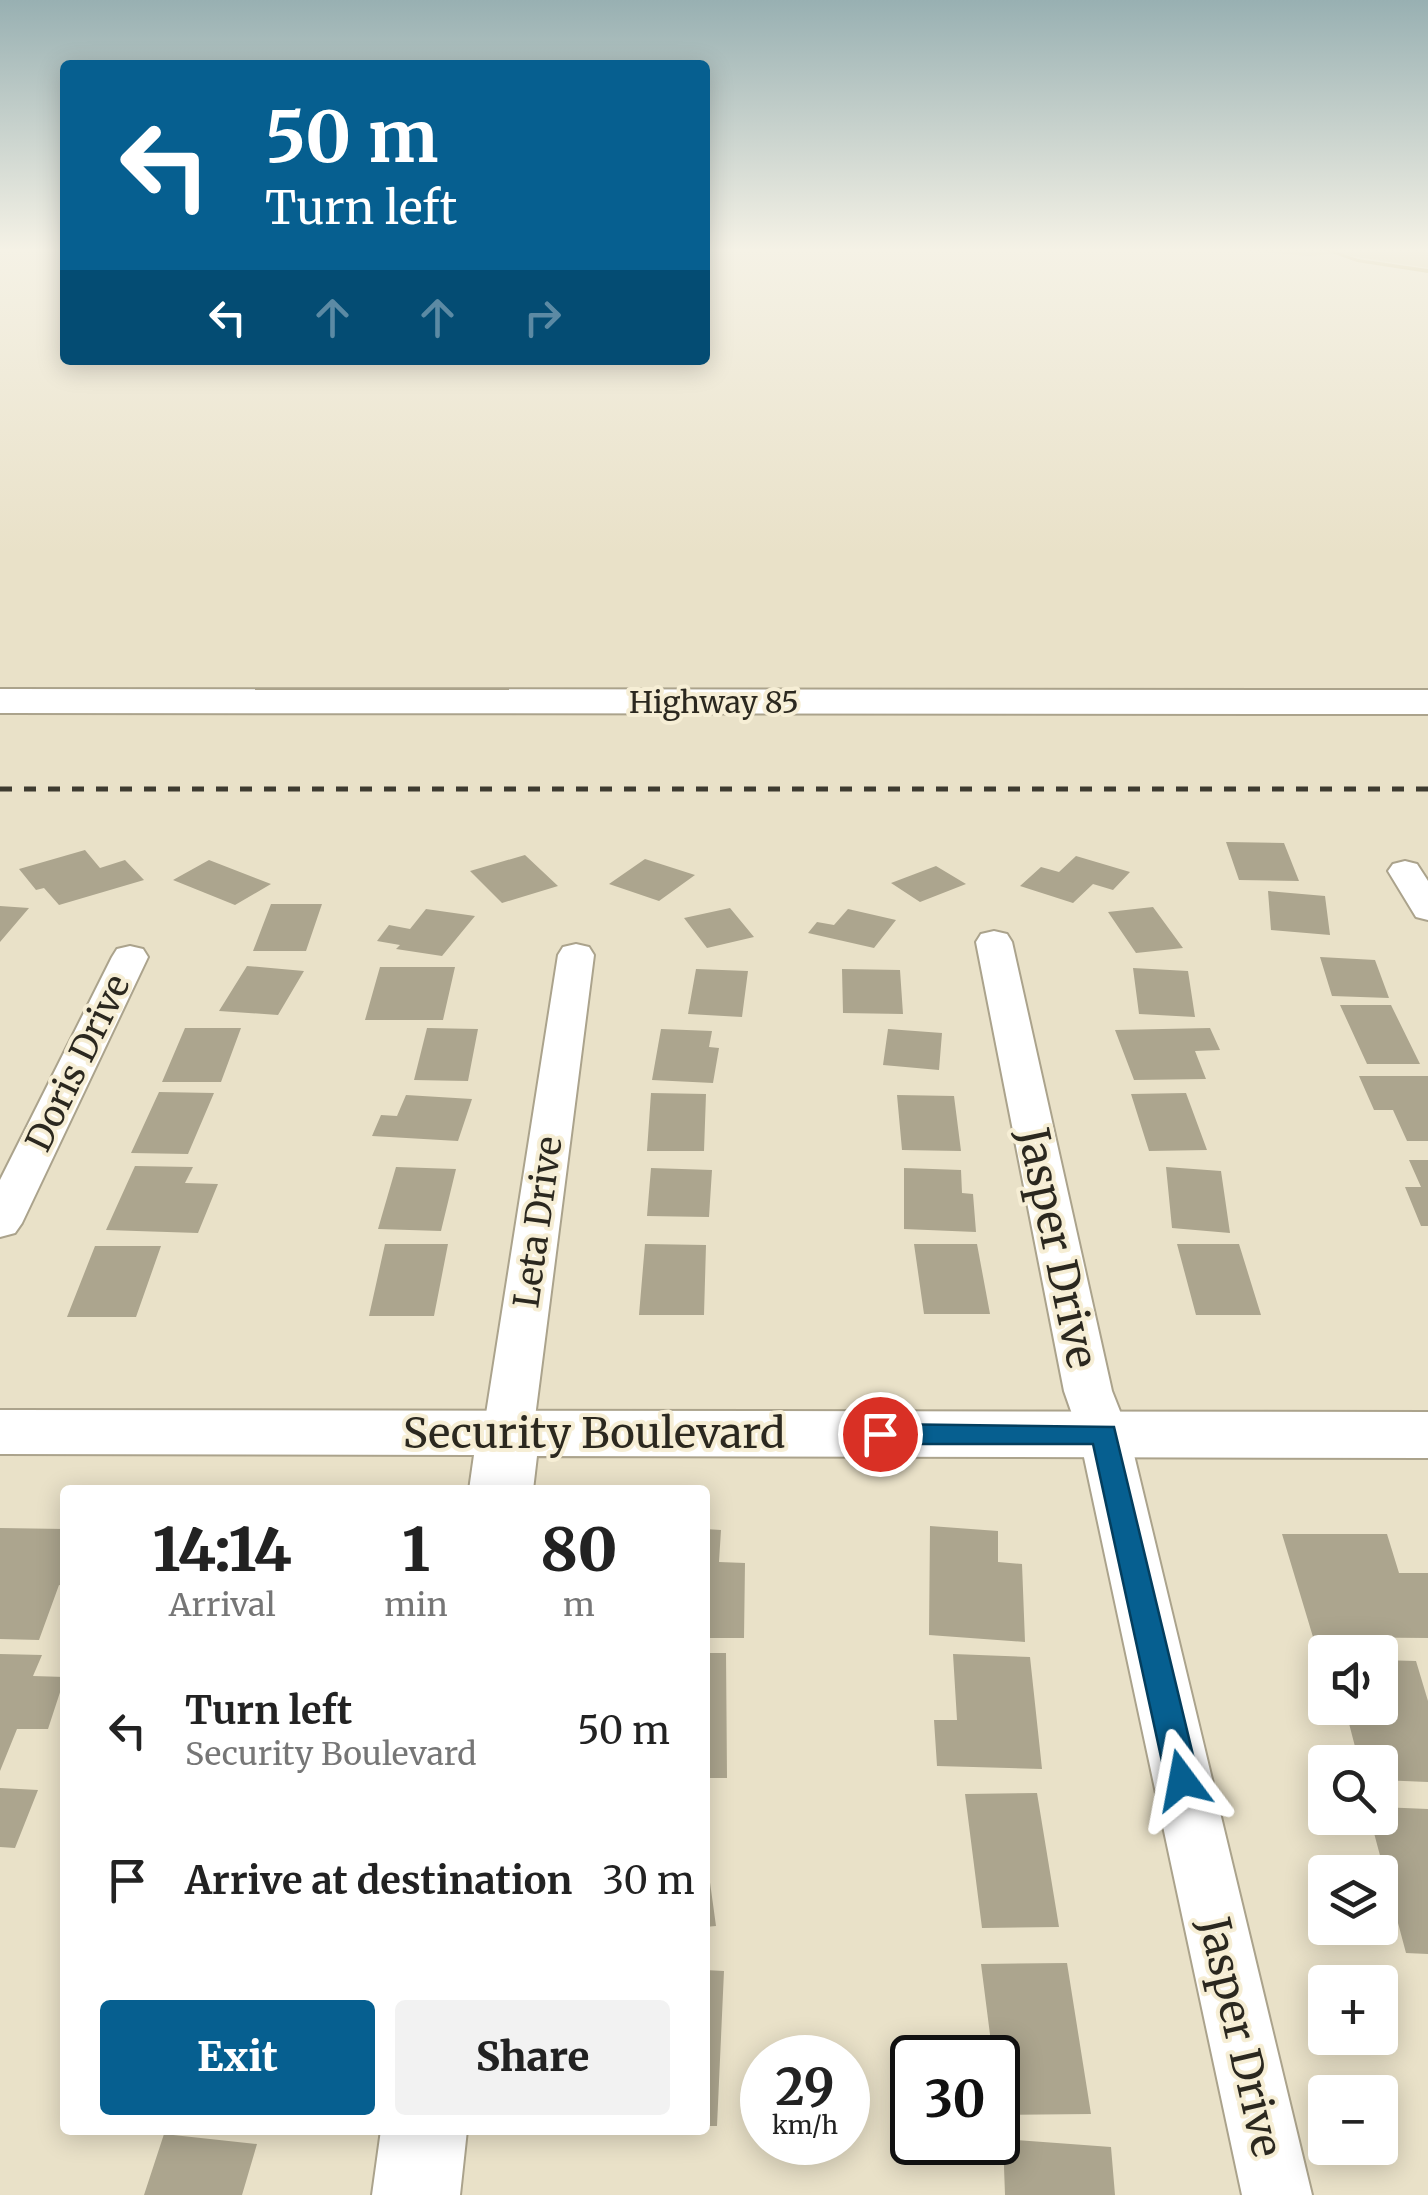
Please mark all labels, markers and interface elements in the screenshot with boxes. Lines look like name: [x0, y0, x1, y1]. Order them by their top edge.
text: 50 m: [265, 93, 438, 181]
icon: left: [100, 100, 230, 230]
text: Turn left: [265, 180, 457, 236]
icon: left: [200, 290, 255, 345]
icon: ahead: [305, 290, 360, 345]
icon: ahead: [410, 290, 465, 345]
icon: right: [515, 290, 570, 345]
street label: Highway 85: [629, 683, 799, 721]
street label: Doris Drive: [16, 968, 140, 1158]
street label: Jasper Drive: [1007, 1122, 1109, 1373]
street label: Leta Drive: [504, 1134, 572, 1310]
pin: [838, 1392, 923, 1477]
street label: Security Boulevard: [403, 1407, 785, 1459]
icon: arrive: [853, 1407, 908, 1462]
text: 14:14: [152, 1512, 292, 1587]
text: 1: [402, 1512, 430, 1587]
text: 80: [540, 1512, 617, 1587]
text: Arrival: [169, 1585, 276, 1625]
text: min: [384, 1585, 448, 1625]
text: m: [563, 1585, 595, 1625]
map controls: [1308, 1635, 1398, 2165]
button: sound: [1308, 1635, 1398, 1725]
text: Turn left: [185, 1687, 352, 1734]
icon: left: [100, 1703, 155, 1758]
text: 50 m: [577, 1707, 670, 1754]
position arrow: [1130, 1728, 1234, 1832]
text: Security Boulevard: [185, 1734, 477, 1774]
button: search: [1308, 1745, 1398, 1835]
icon: arrive: [100, 1853, 155, 1908]
button: layers: [1308, 1855, 1398, 1945]
text: Arrive at destination: [185, 1857, 572, 1904]
text: 30 m: [602, 1857, 695, 1904]
street label: Jasper Drive: [1188, 1911, 1294, 2162]
button: +: [1308, 1965, 1398, 2055]
button: Exit: [100, 2000, 375, 2115]
button: Share: [395, 2000, 670, 2115]
speed limit sign: 30: [890, 2035, 1020, 2165]
text: 29: [775, 2056, 835, 2119]
button: −: [1308, 2075, 1398, 2165]
text: km/h: [772, 2109, 838, 2141]

